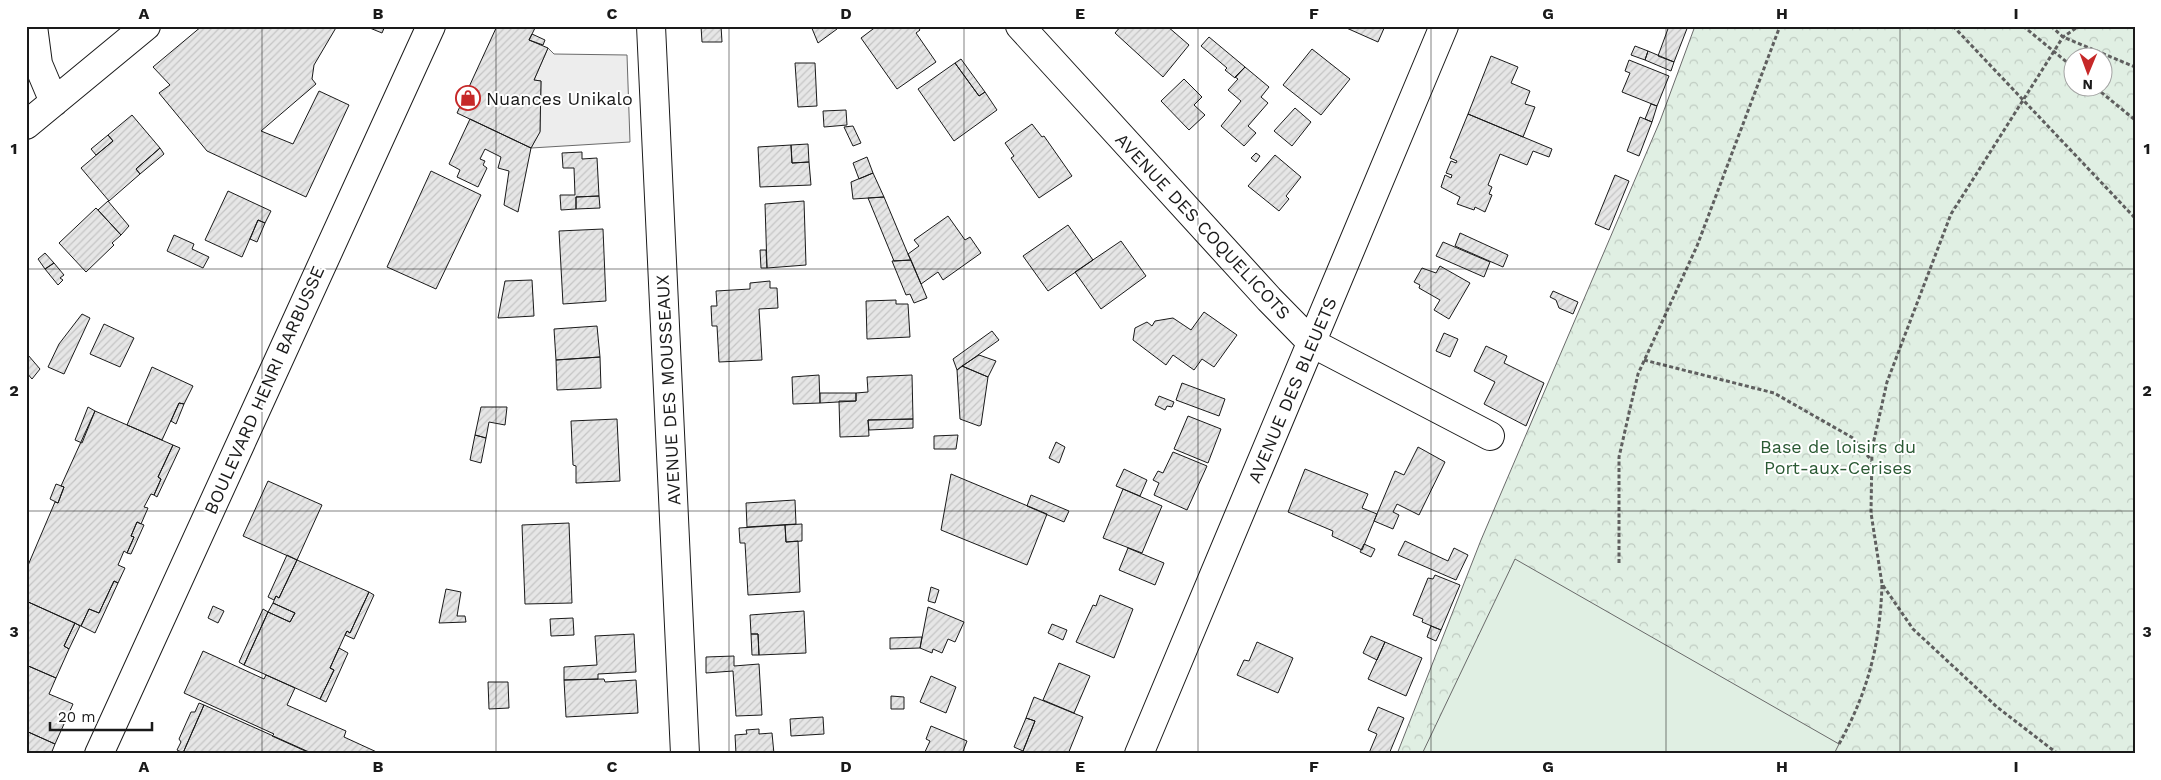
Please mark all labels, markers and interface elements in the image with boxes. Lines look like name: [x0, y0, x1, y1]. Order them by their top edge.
text: A: [139, 4, 150, 23]
text: B: [373, 4, 384, 23]
text: C: [607, 4, 618, 23]
text: D: [840, 4, 852, 23]
text: E: [1075, 4, 1085, 23]
text: F: [1309, 4, 1319, 23]
text: G: [1542, 4, 1554, 23]
text: H: [1776, 4, 1788, 23]
text: I: [2013, 4, 2019, 23]
north arrow: [2064, 48, 2114, 98]
text: N: [2082, 77, 2093, 93]
shop icon: Nuances Unikalo: [455, 85, 481, 111]
place label: Nuances Unikalo: [486, 88, 633, 109]
street label: AVENUE DES COQUELICOTS: [1111, 129, 1295, 323]
text: 1: [11, 139, 17, 158]
text: 1: [2144, 139, 2150, 158]
street label: BOULEVARD HENRI BARBUSSE: [200, 263, 328, 517]
street label: AVENUE DES MOUSSEAUX: [651, 274, 685, 506]
street label: AVENUE DES BLEUETS: [1243, 294, 1341, 486]
text: 2: [9, 381, 19, 400]
text: 2: [2142, 381, 2152, 400]
park label: Base de loisirs du Port-aux-Cerises: [1760, 436, 1916, 478]
text: 3: [9, 622, 19, 641]
text: 3: [2142, 622, 2152, 641]
scale bar: [50, 700, 152, 732]
text: 20 m: [58, 708, 96, 726]
text: A: [139, 757, 150, 776]
text: B: [373, 757, 384, 776]
text: C: [607, 757, 618, 776]
text: D: [840, 757, 852, 776]
text: E: [1075, 757, 1085, 776]
text: F: [1309, 757, 1319, 776]
text: G: [1542, 757, 1554, 776]
text: H: [1776, 757, 1788, 776]
text: I: [2013, 757, 2019, 776]

